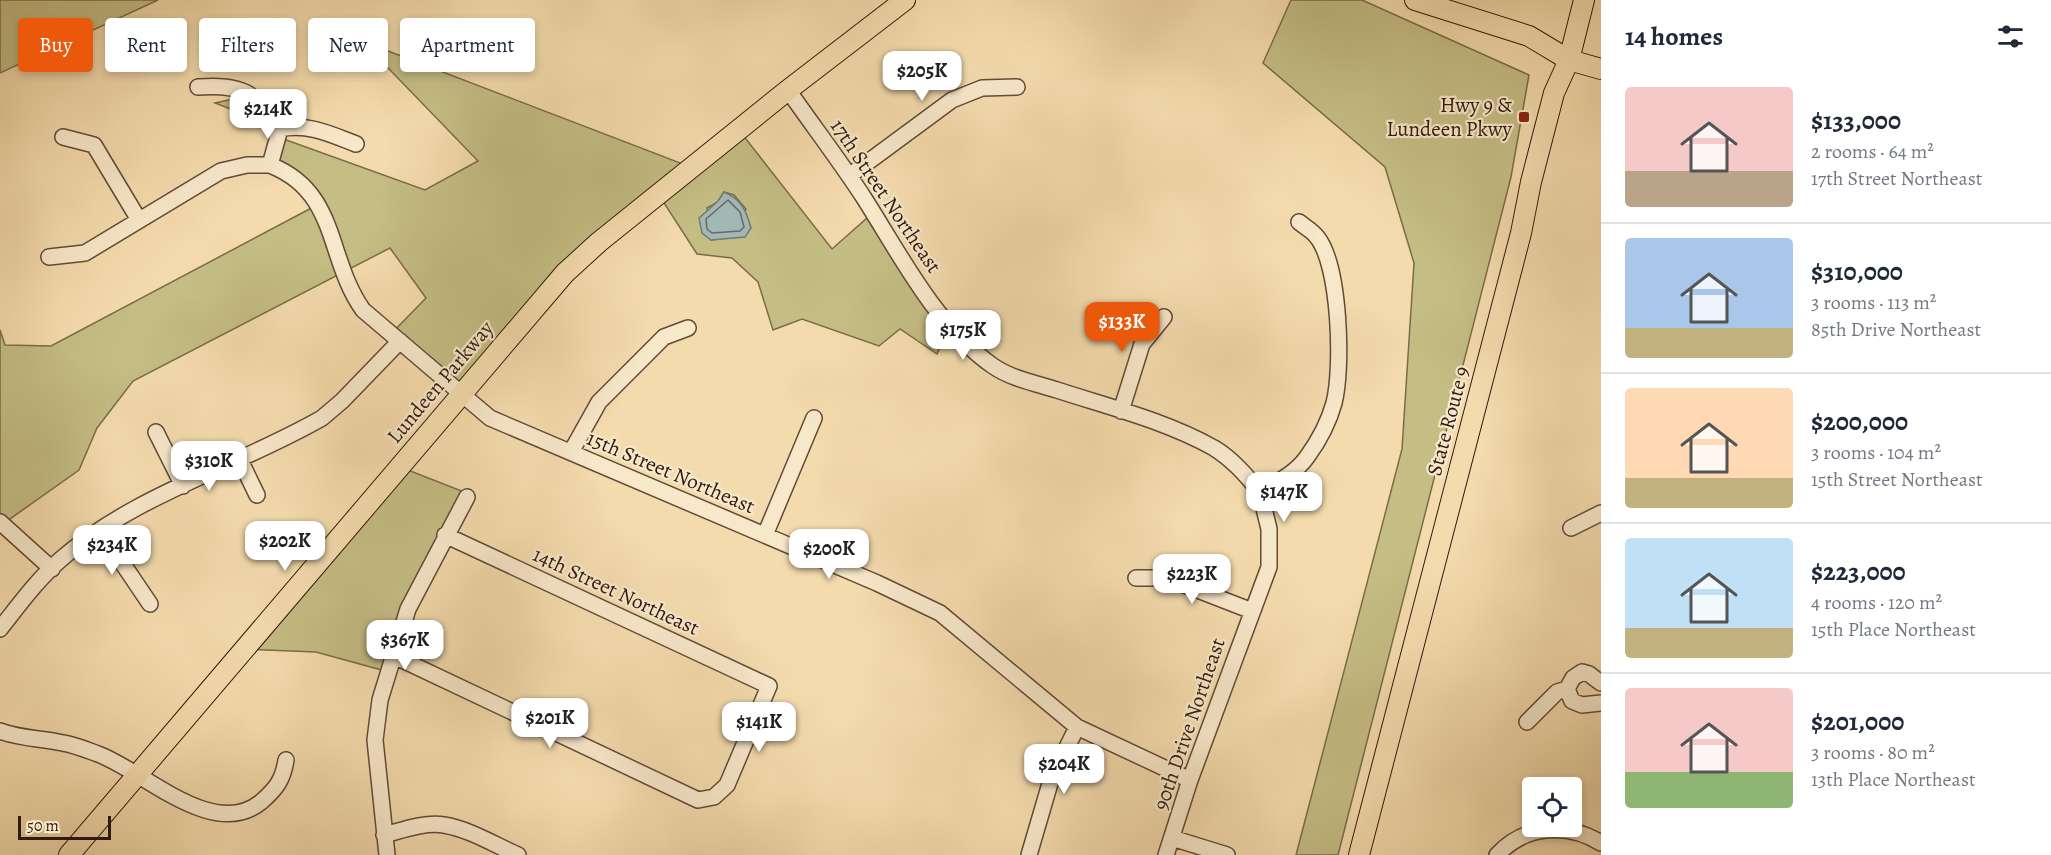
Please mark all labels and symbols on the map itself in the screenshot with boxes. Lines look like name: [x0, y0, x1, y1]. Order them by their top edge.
pin: $205K: [880, 51, 964, 102]
pin: $214K: [226, 89, 310, 140]
place label: Hwy 9 & Lundeen Pkwy: [1387, 91, 1513, 143]
marker: Hwy 9 & Lundeen Pkwy: [1517, 110, 1531, 124]
street label: 17th Street Northeast: [824, 114, 948, 278]
pin: $133K: [1080, 302, 1164, 353]
pin: $175K: [921, 310, 1005, 361]
street label: Lundeen Parkway: [380, 314, 500, 449]
street label: State Route 9: [1420, 363, 1476, 479]
street label: 15th Street Northeast: [583, 424, 759, 520]
pin: $310K: [167, 441, 251, 492]
pin: $147K: [1242, 472, 1326, 523]
pin: $202K: [243, 521, 327, 572]
pin: $234K: [70, 525, 154, 576]
pin: $200K: [787, 529, 871, 580]
street label: 14th Street Northeast: [528, 540, 704, 642]
pin: $223K: [1150, 554, 1234, 605]
pin: $367K: [363, 620, 447, 671]
street label: 90th Drive Northeast: [1146, 634, 1232, 814]
pin: $201K: [508, 698, 592, 749]
pin: $141K: [717, 702, 801, 753]
pin: $204K: [1022, 744, 1106, 795]
scale bar: [18, 813, 111, 840]

